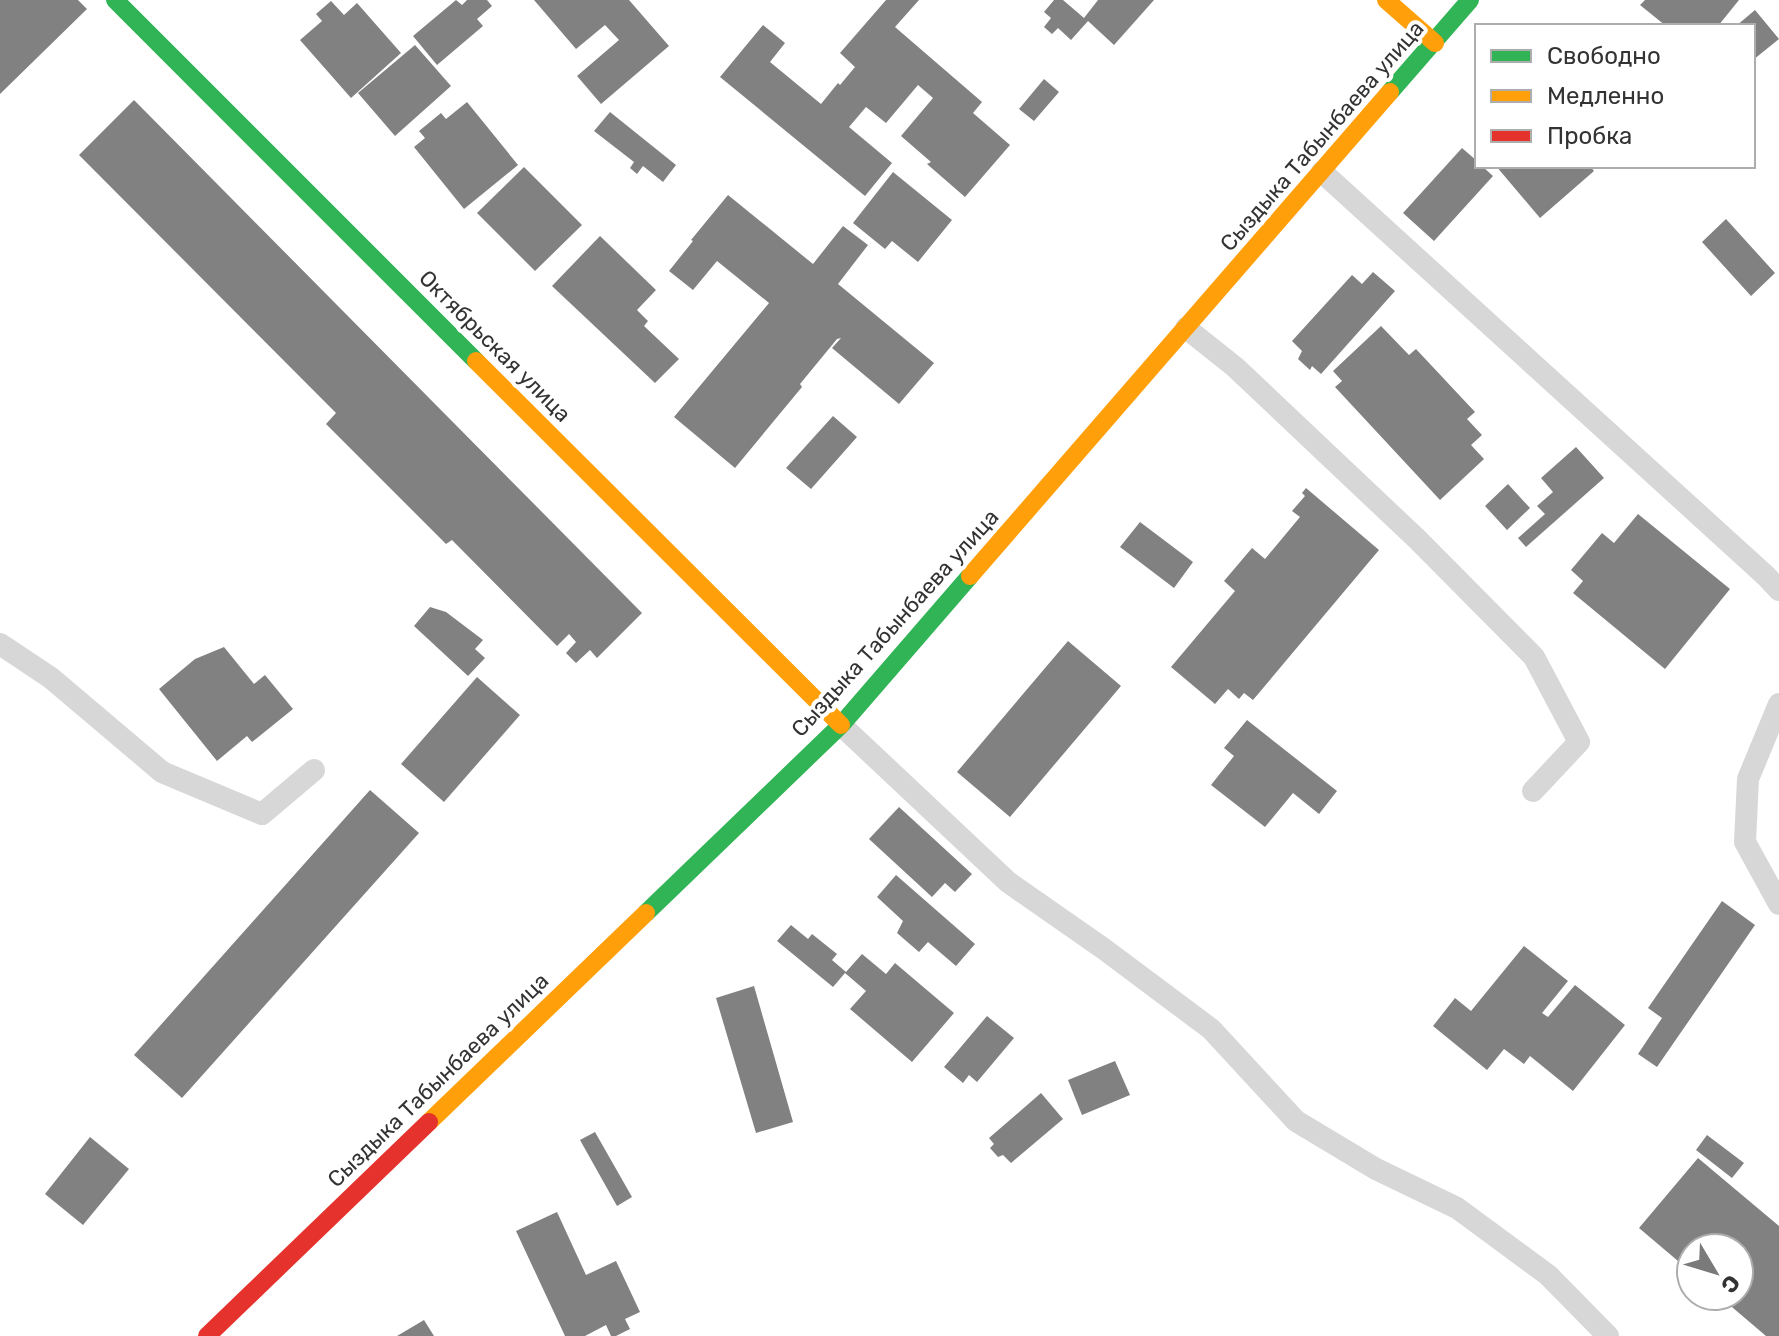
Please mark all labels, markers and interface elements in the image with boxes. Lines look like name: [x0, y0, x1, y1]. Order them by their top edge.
street label: Сыздыка Табынбаева улица: [1215, 15, 1429, 257]
legend: [1475, 24, 1755, 168]
text: Свободно: [1547, 42, 1661, 70]
text: Медленно: [1547, 82, 1664, 110]
text: Пробка: [1547, 122, 1632, 150]
street label: Октябрьская улица: [413, 264, 577, 428]
street label: Сыздыка Табынбаева улица: [786, 504, 1004, 742]
street label: Сыздыка Табынбаева улица: [322, 967, 554, 1193]
north arrow: [1675, 1232, 1755, 1312]
text: С: [1715, 1270, 1746, 1298]

